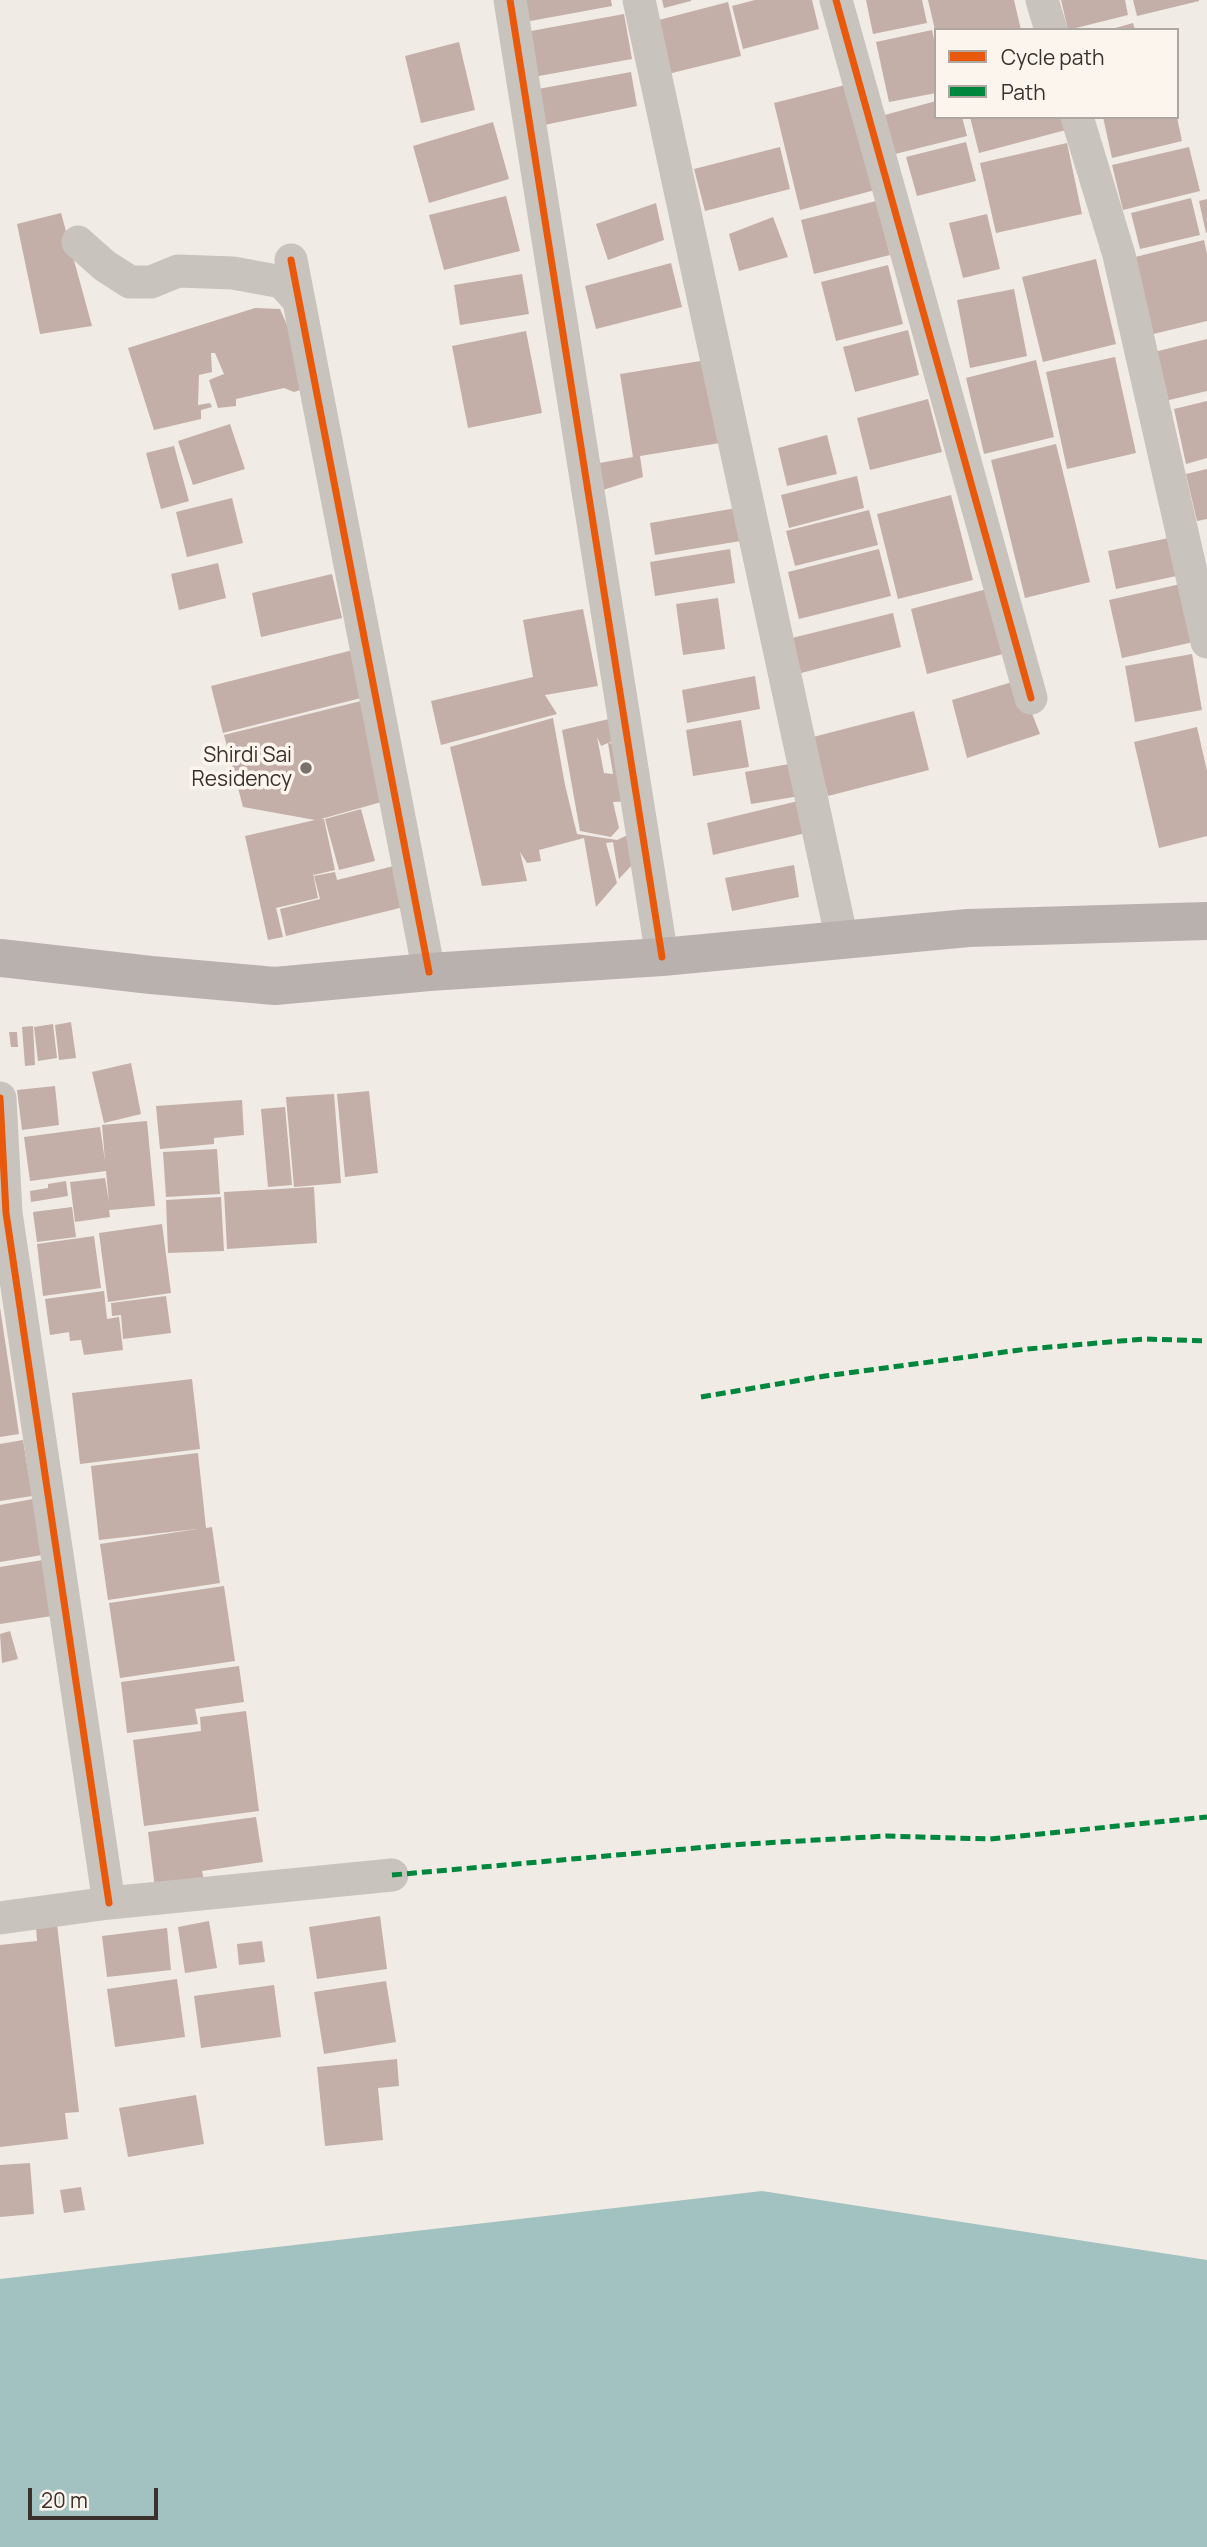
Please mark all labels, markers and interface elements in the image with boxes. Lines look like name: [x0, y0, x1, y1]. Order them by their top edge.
legend: [934, 28, 1179, 119]
text: Cycle path: [1001, 43, 1104, 71]
text: Path: [1001, 78, 1046, 106]
place label: Shirdi Sai Residency: [191, 743, 292, 793]
marker: Shirdi Sai Residency: [298, 760, 314, 776]
scale bar: [32, 2474, 161, 2518]
text: 20 m: [41, 2486, 88, 2514]

